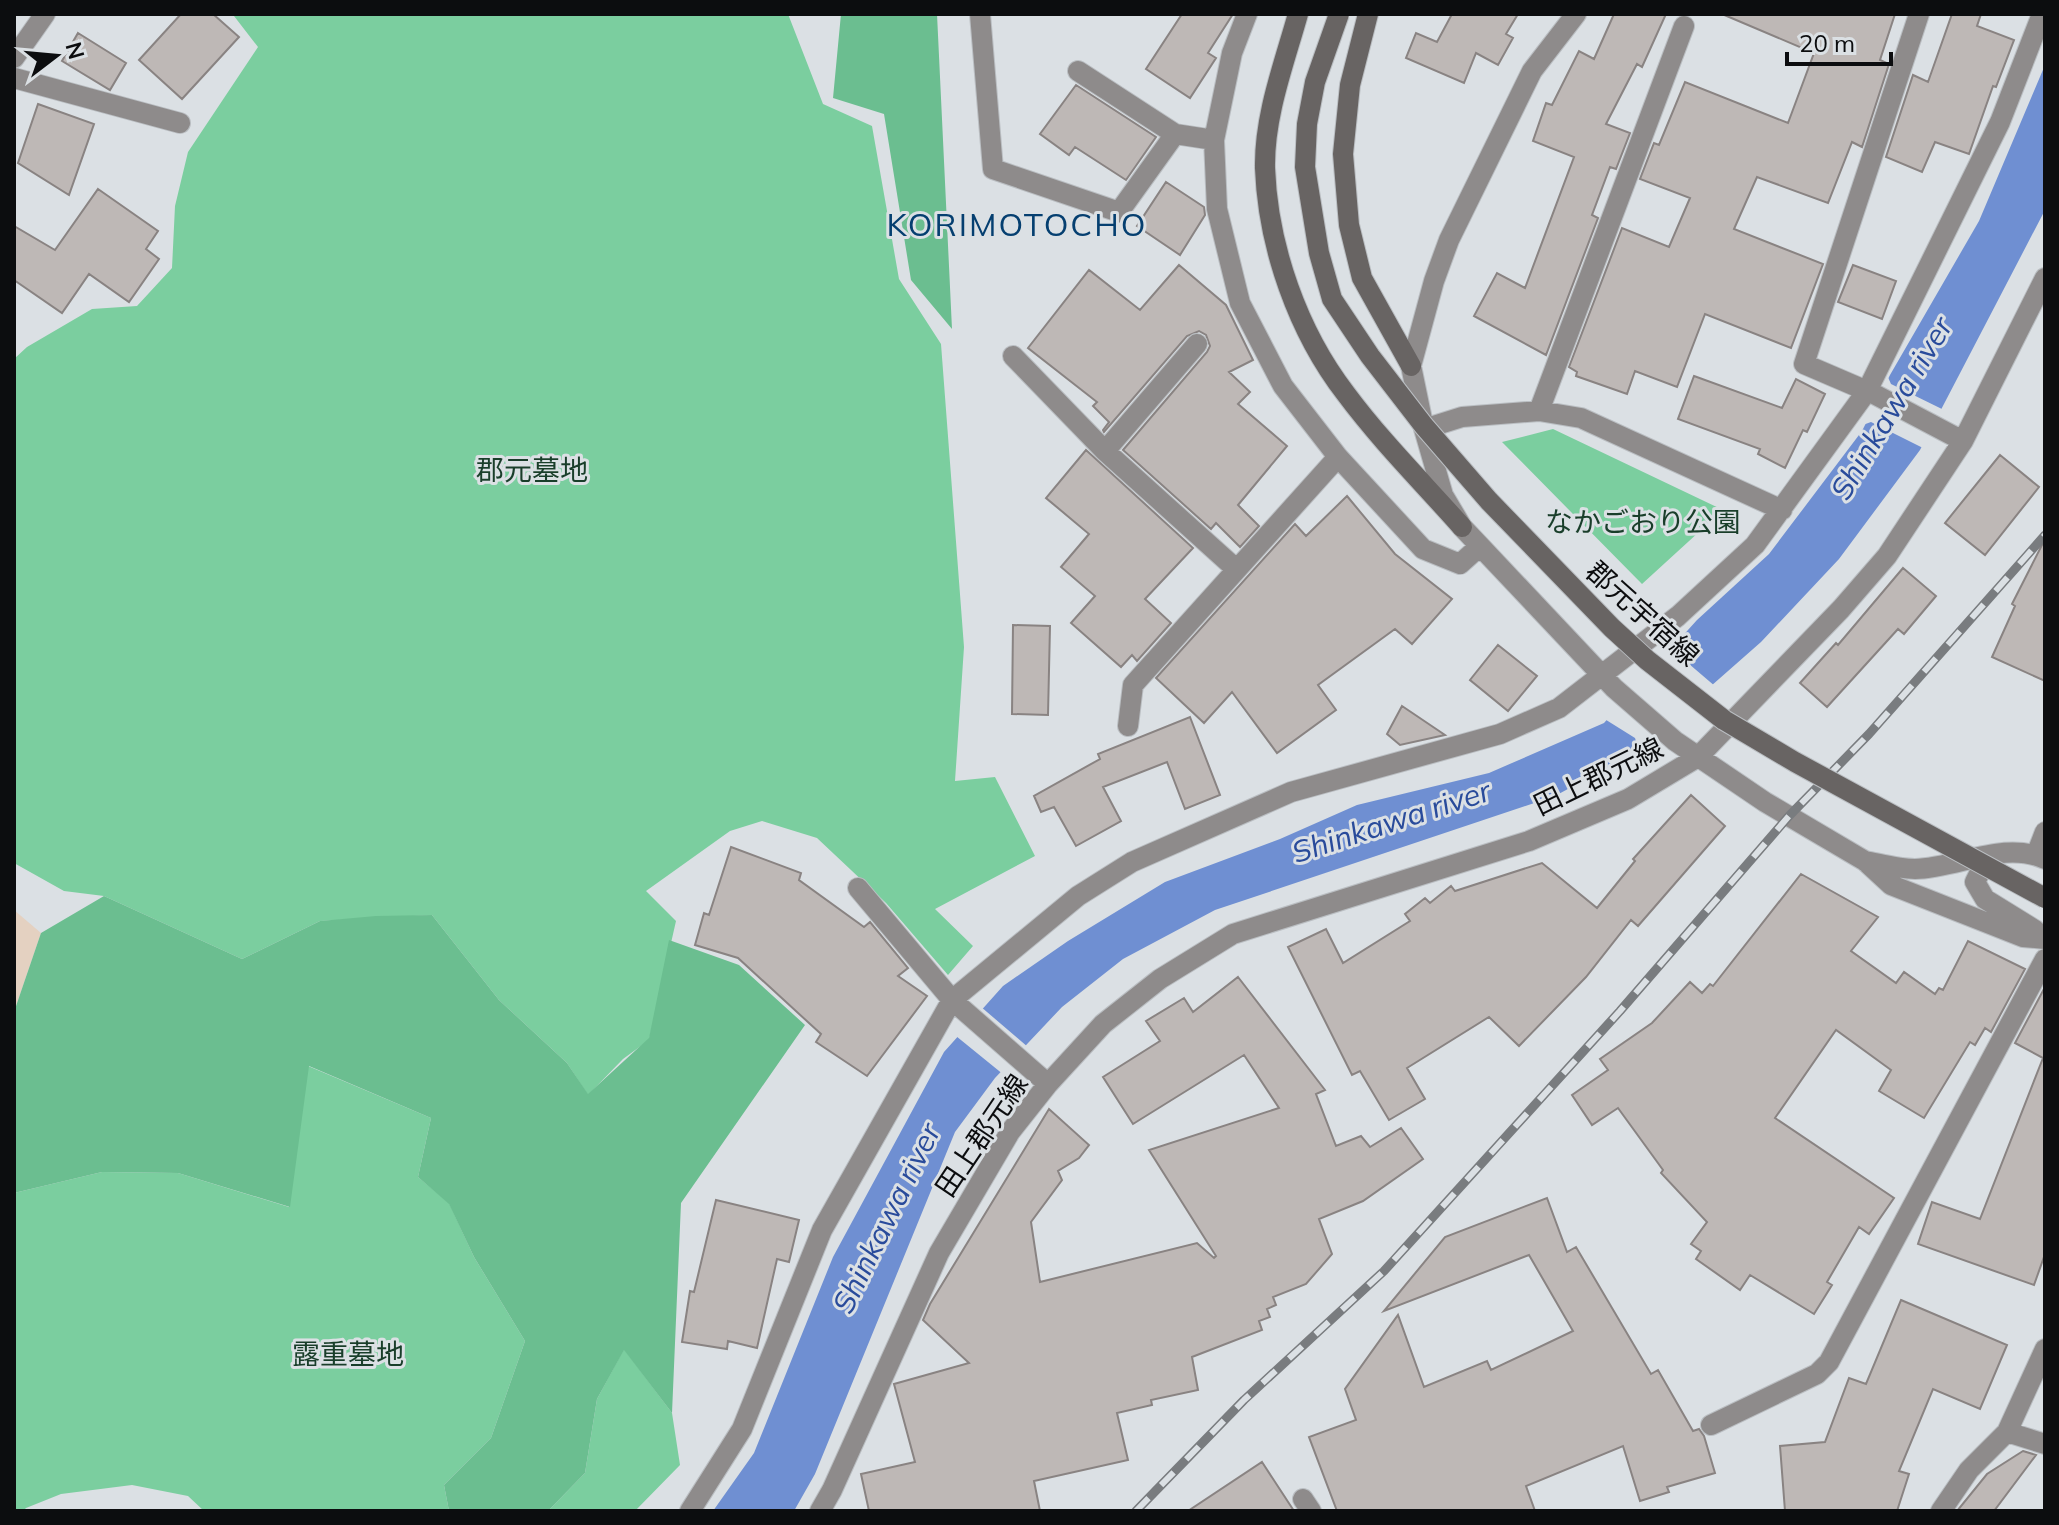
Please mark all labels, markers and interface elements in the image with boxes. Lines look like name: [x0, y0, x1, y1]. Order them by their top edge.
north arrow: [16, 16, 96, 96]
scale bar: [1787, 16, 1891, 66]
text: 20 m: [1799, 28, 1855, 58]
text: N: [59, 39, 91, 62]
district label: KORIMOTOCHO: [887, 204, 1147, 244]
water label: Shinkawa river: [1821, 309, 1961, 506]
park label: 郡元墓地: [476, 452, 588, 487]
park label: なかごおり公園: [1545, 504, 1741, 539]
street label: 郡元宇宿線: [1579, 553, 1707, 673]
street label: 田上郡元線: [1527, 730, 1669, 822]
water label: Shinkawa river: [1287, 771, 1496, 871]
street label: 田上郡元線: [927, 1067, 1035, 1203]
water label: Shinkawa river: [824, 1116, 949, 1319]
park label: 露重墓地: [292, 1336, 404, 1371]

